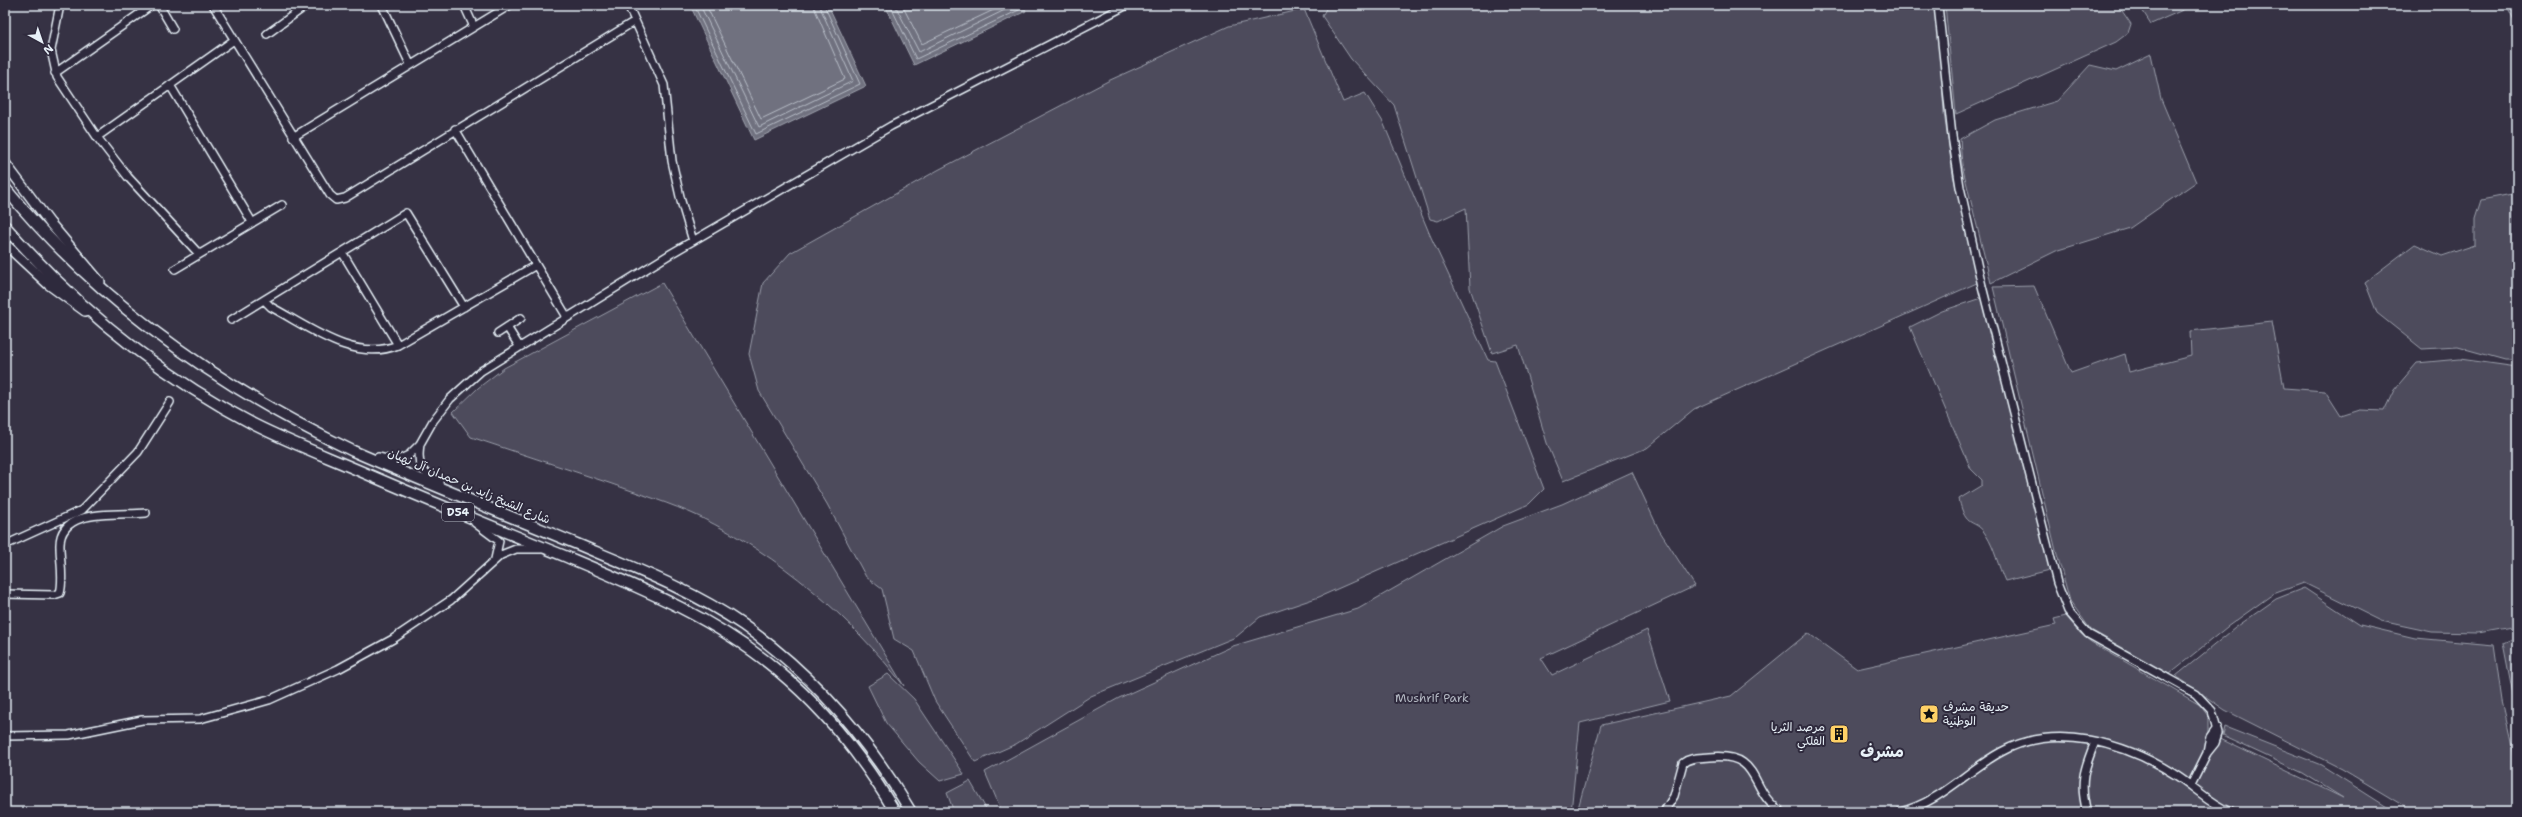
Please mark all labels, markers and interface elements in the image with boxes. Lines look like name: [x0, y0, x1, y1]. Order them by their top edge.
north arrow: [22, 22, 62, 62]
text: N: [40, 41, 56, 58]
street label: شارع الشيخ زايد بن حمدان آل نهيان: [385, 444, 553, 528]
road number: D54: [442, 503, 474, 521]
park label: Mushrif Park: [1395, 690, 1469, 706]
place label: حديقة مشرف الوطنية: [1943, 699, 2009, 729]
place icon: حديقة مشرف الوطنية: [1918, 703, 1940, 725]
place label: مرصد الثريا الفلكي: [1771, 719, 1825, 752]
building icon: مرصد الثريا الفلكي: [1828, 723, 1850, 745]
district label: مشرف: [1860, 741, 1904, 762]

